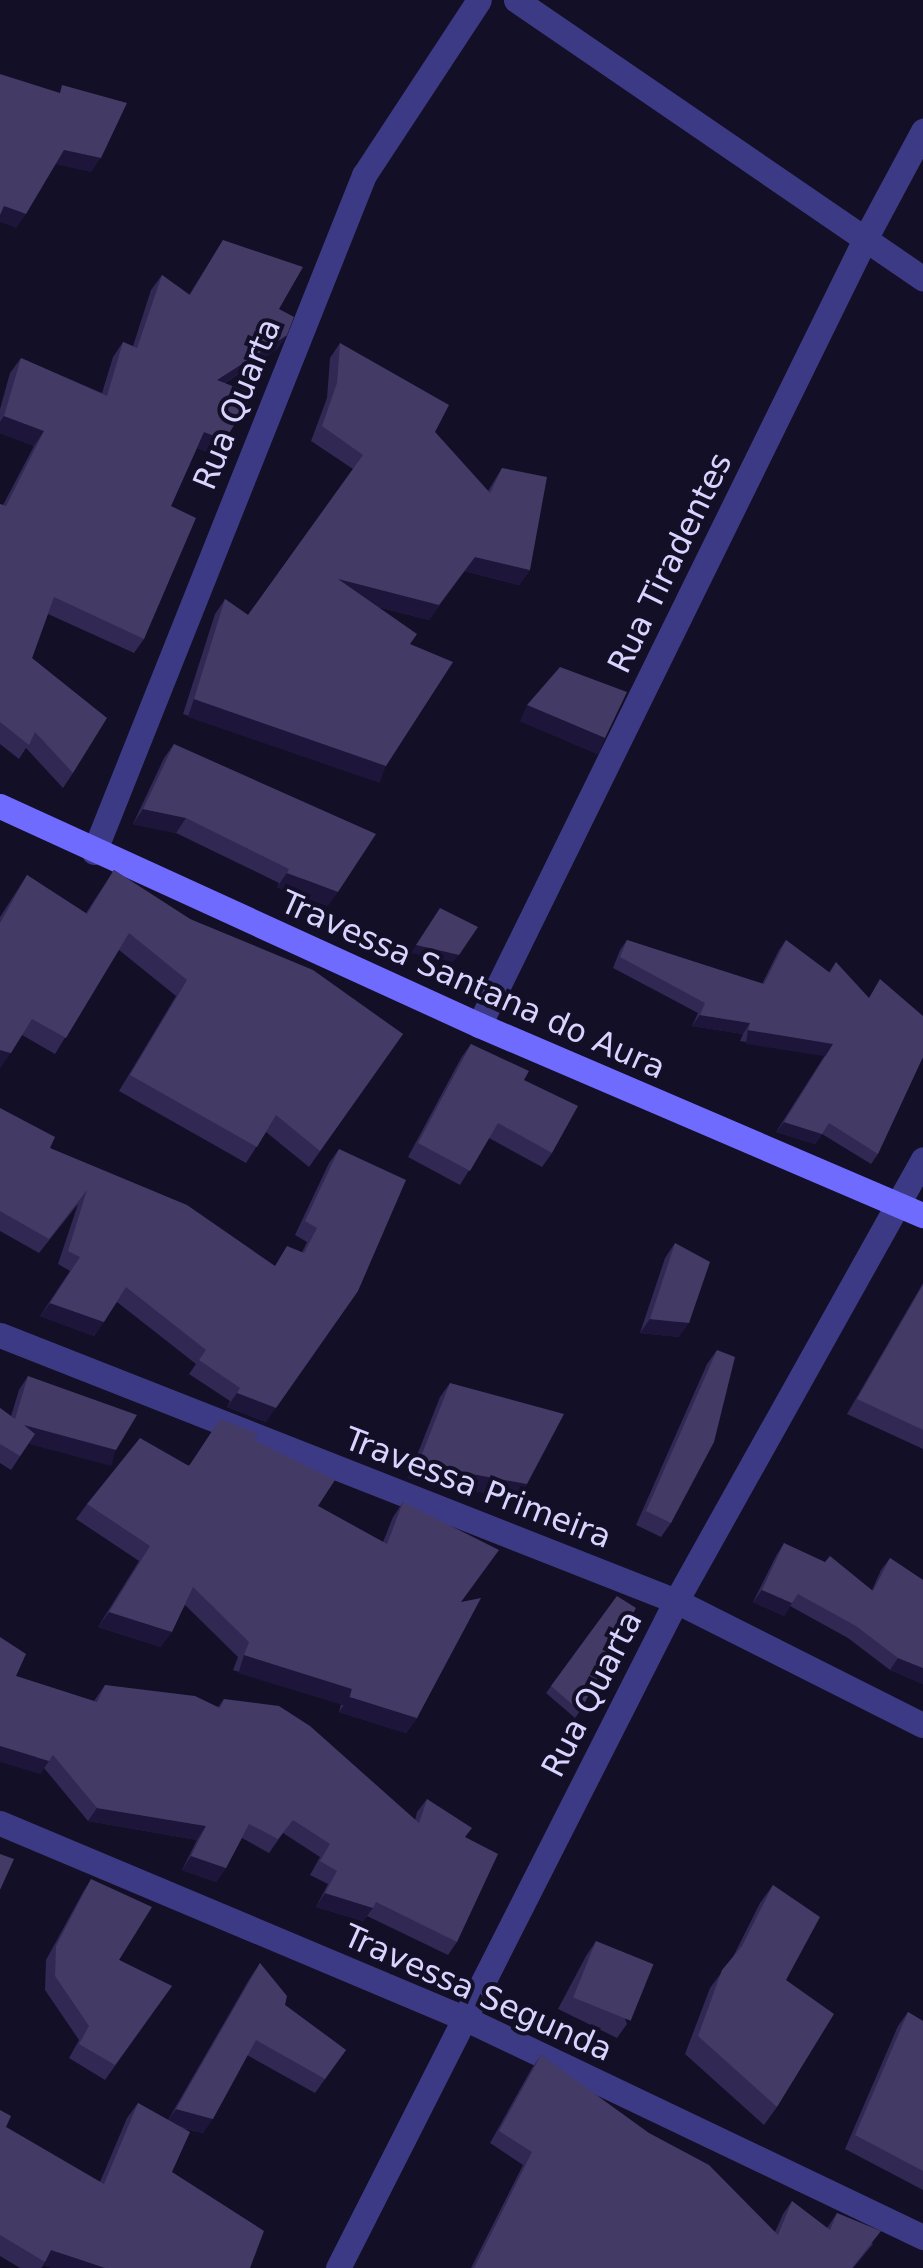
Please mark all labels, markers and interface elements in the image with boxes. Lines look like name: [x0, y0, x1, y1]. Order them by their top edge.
street label: Rua Quarta: [185, 313, 289, 495]
street label: Rua Tiradentes: [600, 447, 740, 679]
street label: Travessa Santana do Aura: [275, 883, 671, 1087]
street label: Travessa Primeira: [339, 1419, 617, 1557]
street label: Rua Quarta: [534, 1605, 650, 1783]
street label: Travessa Segunda: [338, 1916, 618, 2070]

